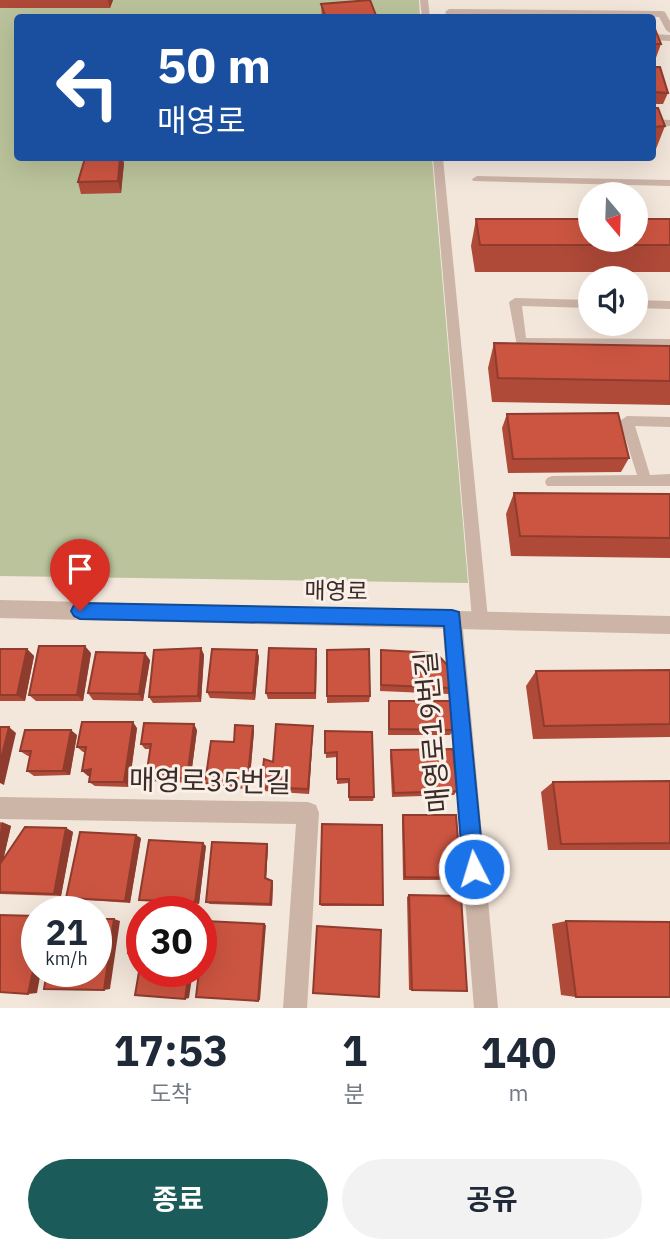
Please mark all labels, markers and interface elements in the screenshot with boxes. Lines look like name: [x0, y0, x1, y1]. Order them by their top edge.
text: 50 m: [157, 33, 271, 96]
icon: left: [42, 42, 133, 133]
text: 매영로: [157, 99, 245, 141]
north arrow: [578, 182, 648, 252]
map controls: [578, 182, 648, 336]
button: sound: [578, 266, 648, 336]
pin: [50, 539, 110, 611]
icon: arrive: [61, 550, 99, 588]
street label: 매영로: [304, 574, 368, 606]
street label: 매영로19번길: [406, 650, 457, 815]
street label: 매영로35번길: [128, 761, 292, 800]
position arrow: [437, 832, 511, 906]
speed limit sign: 30: [126, 896, 217, 987]
text: 21: [45, 909, 88, 955]
text: km/h: [45, 947, 88, 970]
text: 17:53: [114, 1023, 228, 1078]
text: 1: [342, 1023, 367, 1078]
text: 140: [481, 1025, 556, 1080]
text: m: [509, 1077, 529, 1107]
text: 도착: [150, 1078, 192, 1108]
text: 분: [344, 1078, 365, 1108]
button: 종료: [28, 1159, 328, 1239]
button: 공유: [342, 1159, 642, 1239]

